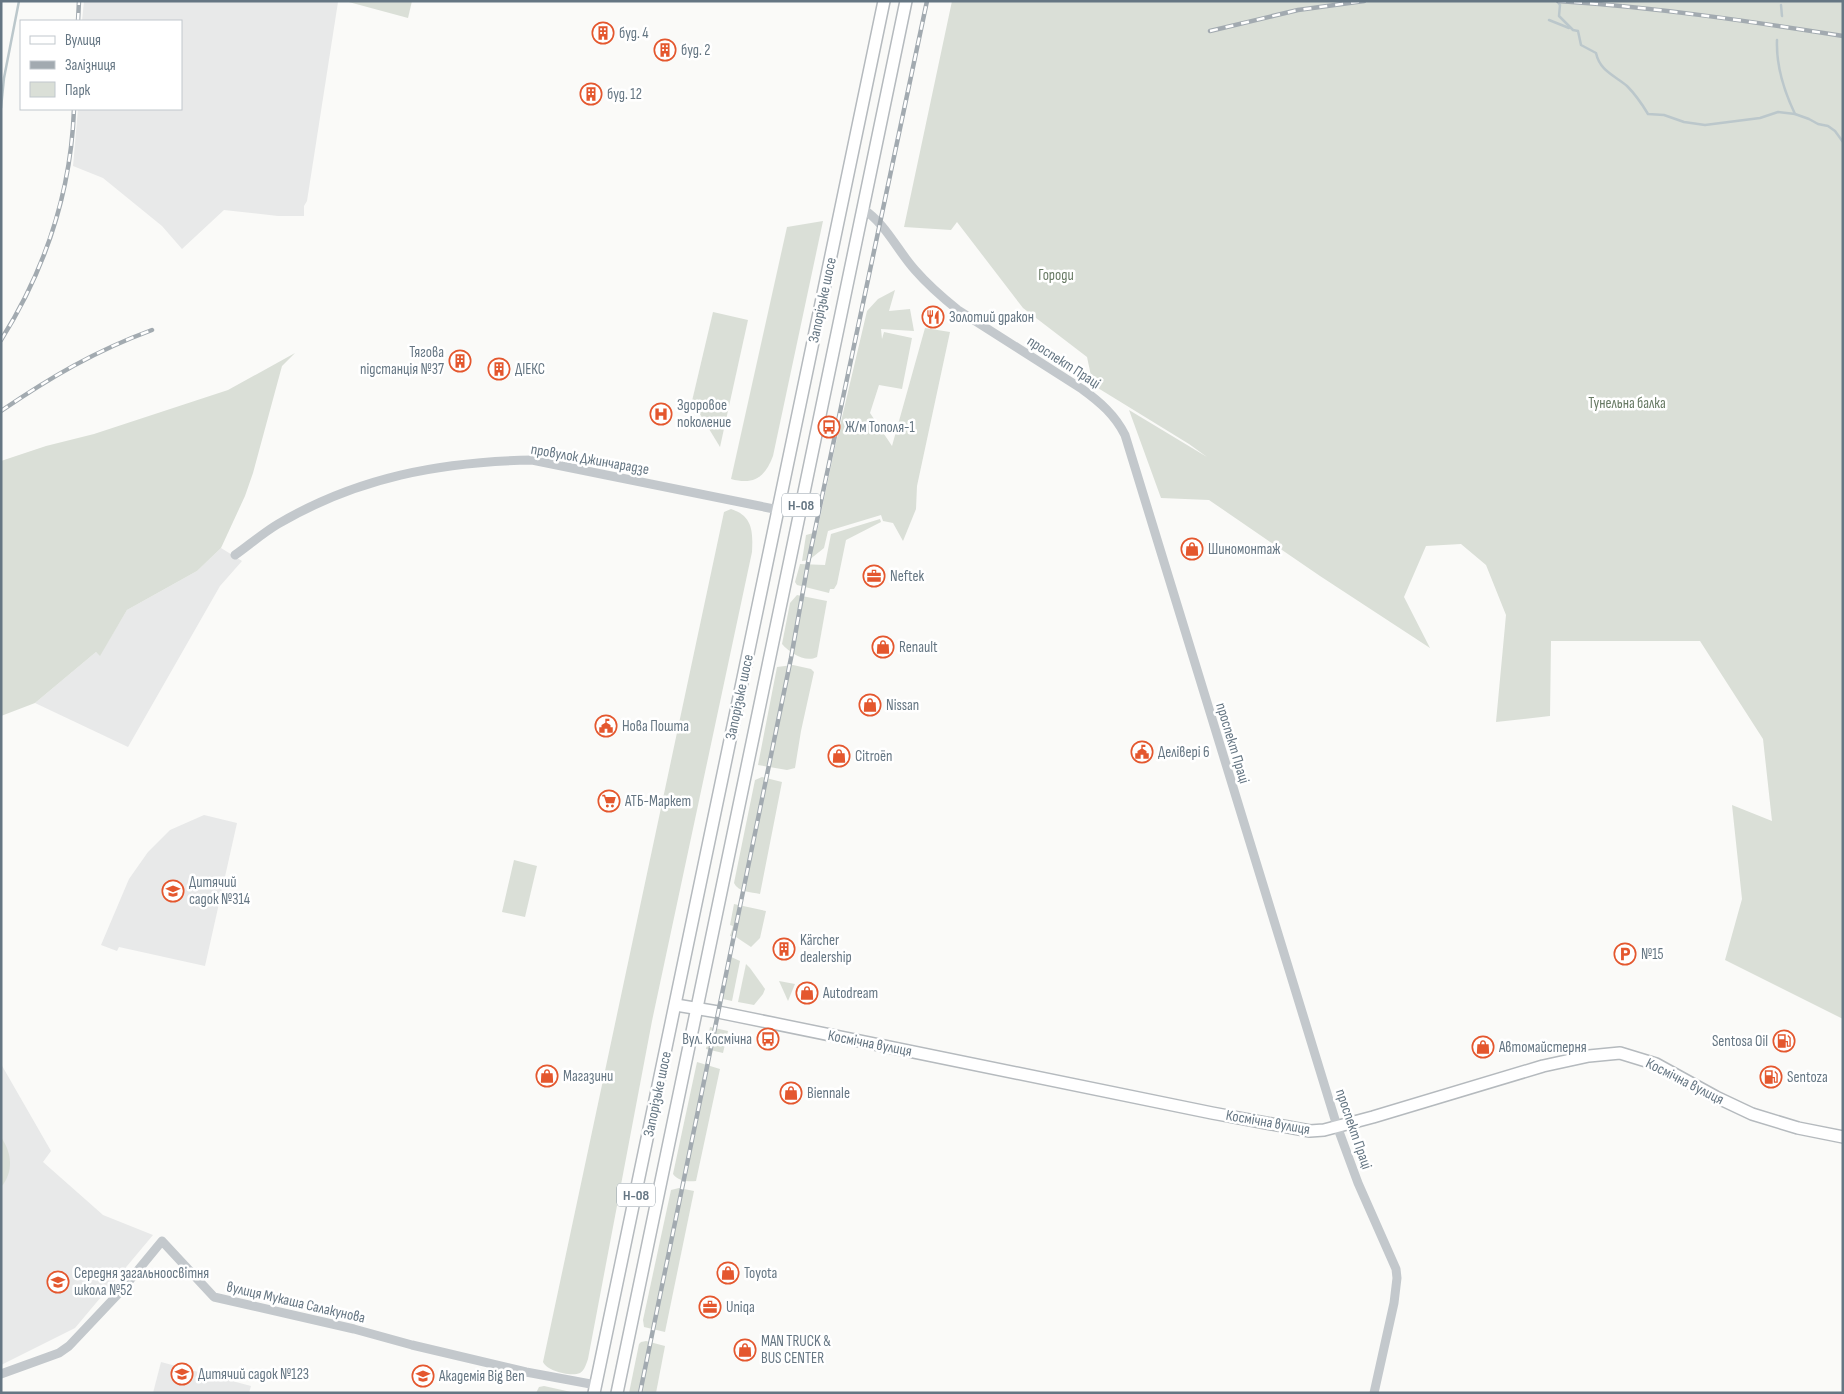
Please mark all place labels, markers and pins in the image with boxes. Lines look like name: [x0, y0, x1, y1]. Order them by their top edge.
building icon: буд. 4: [591, 21, 615, 45]
place label: буд. 4: [619, 24, 649, 43]
building icon: буд. 2: [653, 38, 677, 62]
place label: буд. 2: [681, 41, 710, 60]
building icon: буд. 12: [579, 82, 603, 106]
place label: буд. 12: [607, 85, 642, 104]
restaurant icon: Золотий дракон: [921, 305, 945, 329]
place label: Золотий дракон: [949, 308, 1034, 327]
place label: Тягова пiдстанцiя №37: [360, 343, 444, 379]
building icon: Тягова пiдстанцiя №37: [448, 349, 472, 373]
building icon: ДІЕКС: [487, 357, 511, 381]
place label: ДІЕКС: [515, 360, 545, 379]
place label: Здоровое поколение: [677, 396, 731, 432]
hospital icon: Здоровое поколение: [649, 402, 673, 426]
bus stop icon: Ж/м Тополя-1: [817, 415, 841, 439]
place label: Ж/м Тополя-1: [845, 418, 916, 437]
shop icon: Шиномонтаж: [1180, 537, 1204, 561]
place label: Шиномонтаж: [1208, 540, 1280, 559]
office icon: Neftek: [862, 564, 886, 588]
place label: Neftek: [890, 567, 924, 586]
shop icon: Renault: [871, 635, 895, 659]
place label: Renault: [899, 638, 938, 657]
shop icon: Nissan: [858, 693, 882, 717]
place label: Nissan: [886, 696, 919, 715]
public building icon: Нова Пошта: [594, 714, 618, 738]
place label: Нова Пошта: [622, 717, 689, 736]
public building icon: Делівері 6: [1130, 740, 1154, 764]
place label: Делівері 6: [1158, 743, 1210, 762]
shop icon: Citroën: [827, 744, 851, 768]
place label: Citroën: [855, 747, 892, 766]
supermarket icon: АТБ-Маркет: [597, 789, 621, 813]
place label: АТБ-Маркет: [624, 792, 691, 811]
place label: Дитячий садок №314: [189, 873, 250, 909]
school or university icon: Дитячий садок №314: [161, 879, 185, 903]
place label: Kärcher dealership: [800, 931, 852, 967]
building icon: Kärcher dealership: [772, 937, 796, 961]
parking icon: №15: [1613, 942, 1637, 966]
place label: №15: [1641, 945, 1664, 964]
shop icon: Autodream: [795, 981, 819, 1005]
place label: Autodream: [822, 984, 878, 1003]
bus stop icon: Вул. Космічна: [756, 1027, 780, 1051]
fuel station icon: Sentosa Oil: [1772, 1029, 1796, 1053]
place label: Вул. Космічна: [682, 1030, 752, 1049]
place label: Sentosa Oil: [1712, 1032, 1768, 1051]
shop icon: Автомайстерня: [1471, 1035, 1495, 1059]
place label: Автомайстерня: [1498, 1038, 1587, 1057]
shop icon: Магазини: [535, 1064, 559, 1088]
fuel station icon: Sentoza: [1759, 1065, 1783, 1089]
place label: Магазини: [563, 1067, 613, 1086]
place label: Sentoza: [1787, 1068, 1828, 1087]
shop icon: Biennale: [779, 1081, 803, 1105]
place label: Biennale: [807, 1084, 850, 1103]
shop icon: Toyota: [716, 1261, 740, 1285]
place label: Середня загальноосвітня школа №52: [74, 1264, 209, 1300]
place label: Toyota: [744, 1264, 778, 1283]
school or university icon: Середня загальноосвітня школа №52: [46, 1270, 70, 1294]
office icon: Uniqa: [698, 1295, 722, 1319]
place label: Uniqa: [726, 1298, 755, 1317]
place label: MAN TRUCK & BUS CENTER: [761, 1332, 831, 1368]
shop icon: MAN TRUCK & BUS CENTER: [733, 1338, 757, 1362]
school or university icon: Дитячий садок №123: [170, 1362, 194, 1386]
school or university icon: Академія Big Ben: [411, 1364, 435, 1388]
place label: Дитячий садок №123: [198, 1365, 309, 1384]
place label: Академія Big Ben: [438, 1367, 525, 1386]

